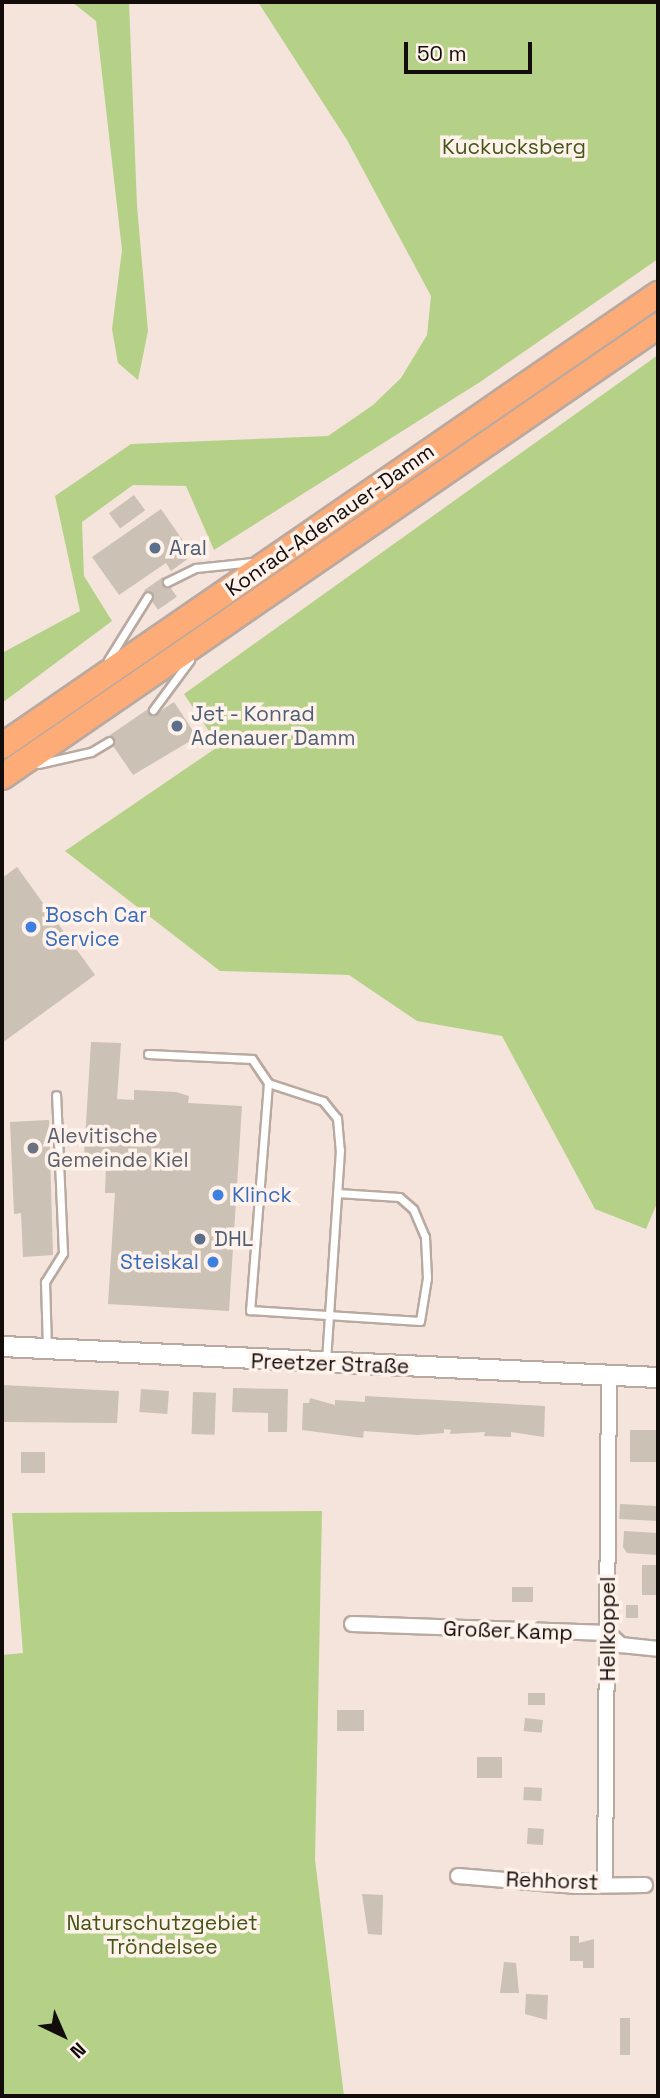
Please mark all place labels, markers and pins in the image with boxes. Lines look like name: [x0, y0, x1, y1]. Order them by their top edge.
place label: Aral: [169, 535, 207, 561]
marker: Aral: [147, 540, 163, 556]
place label: Jet - Konrad Adenauer Damm: [191, 701, 356, 751]
marker: Jet - Konrad Adenauer Damm: [169, 718, 185, 734]
place label: Bosch Car Service: [45, 902, 147, 952]
marker: Bosch Car Service: [23, 919, 39, 935]
place label: Alevitische Gemeinde Kiel: [47, 1123, 189, 1173]
marker: Alevitische Gemeinde Kiel: [25, 1140, 41, 1156]
place label: Klinck: [232, 1182, 292, 1208]
marker: Klinck: [210, 1187, 226, 1203]
place label: DHL: [214, 1226, 253, 1252]
marker: DHL: [192, 1231, 208, 1247]
place label: Steiskal: [120, 1249, 199, 1275]
marker: Steiskal: [205, 1254, 221, 1270]

